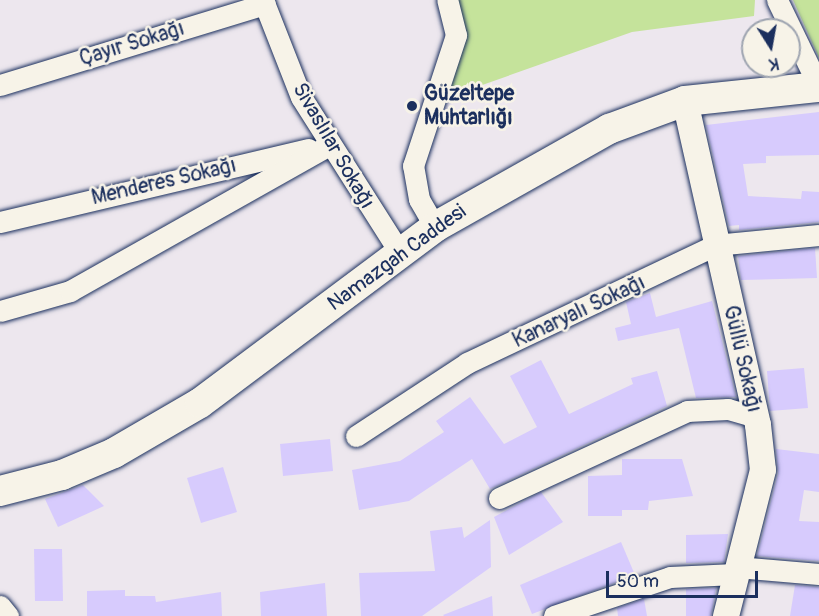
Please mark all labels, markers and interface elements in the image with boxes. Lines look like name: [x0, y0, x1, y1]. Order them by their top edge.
street label: Çayır Sokağı: [77, 16, 187, 72]
north arrow: [741, 18, 801, 78]
text: K: [767, 53, 781, 74]
street label: Sivaslılar Sokağı: [287, 78, 379, 214]
place label: Güzeltepe Muhtarlığı: [424, 81, 514, 131]
marker: Güzeltepe Muhtarlığı: [405, 99, 419, 113]
street label: Menderes Sokağı: [89, 153, 239, 211]
street label: Namazgah Caddesi: [323, 199, 471, 317]
street label: Kanaryalı Sokağı: [509, 270, 649, 354]
street label: Güllü Sokağı: [717, 303, 767, 415]
scale bar: [609, 559, 760, 597]
text: 50 m: [617, 570, 659, 593]

